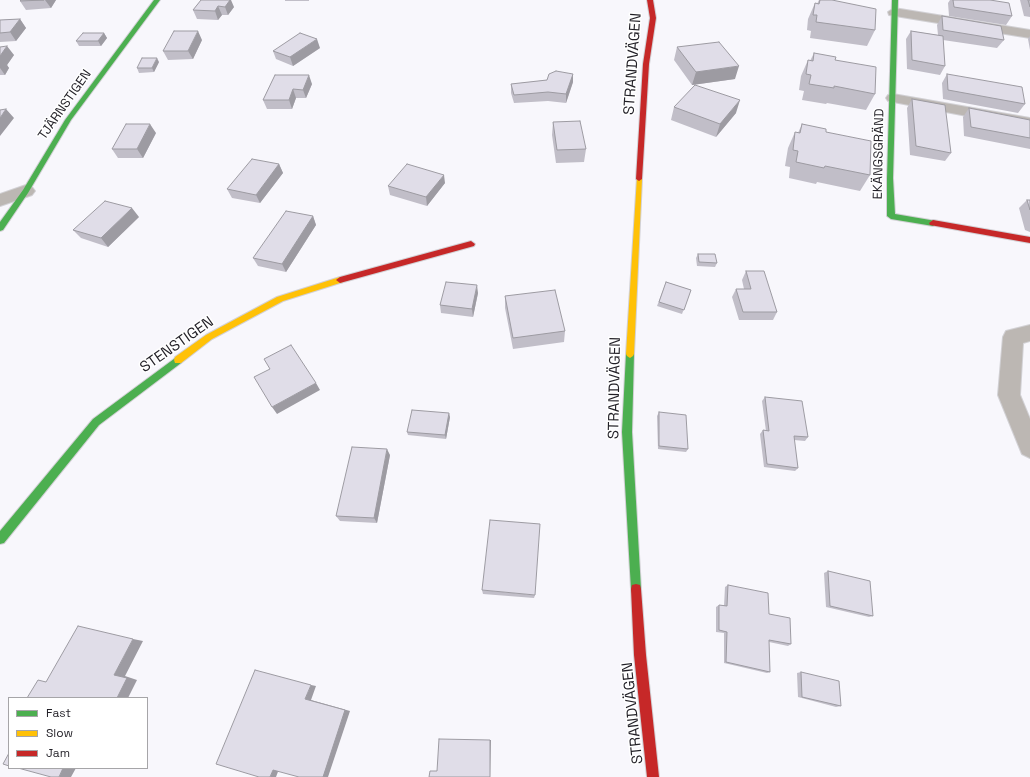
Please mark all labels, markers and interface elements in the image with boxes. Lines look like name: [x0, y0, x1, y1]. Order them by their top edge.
street label: STRANDVÄGEN: [620, 12, 646, 116]
street label: TJÄRNSTIGEN: [35, 67, 95, 143]
street label: EKÄNGSGRÄND: [870, 108, 888, 200]
street label: STENSTIGEN: [137, 313, 217, 377]
street label: STRANDVÄGEN: [605, 337, 625, 439]
street label: STRANDVÄGEN: [619, 661, 647, 765]
legend: [8, 697, 148, 769]
text: Fast: [46, 705, 71, 721]
text: Slow: [46, 725, 73, 741]
text: Jam: [46, 745, 70, 761]

